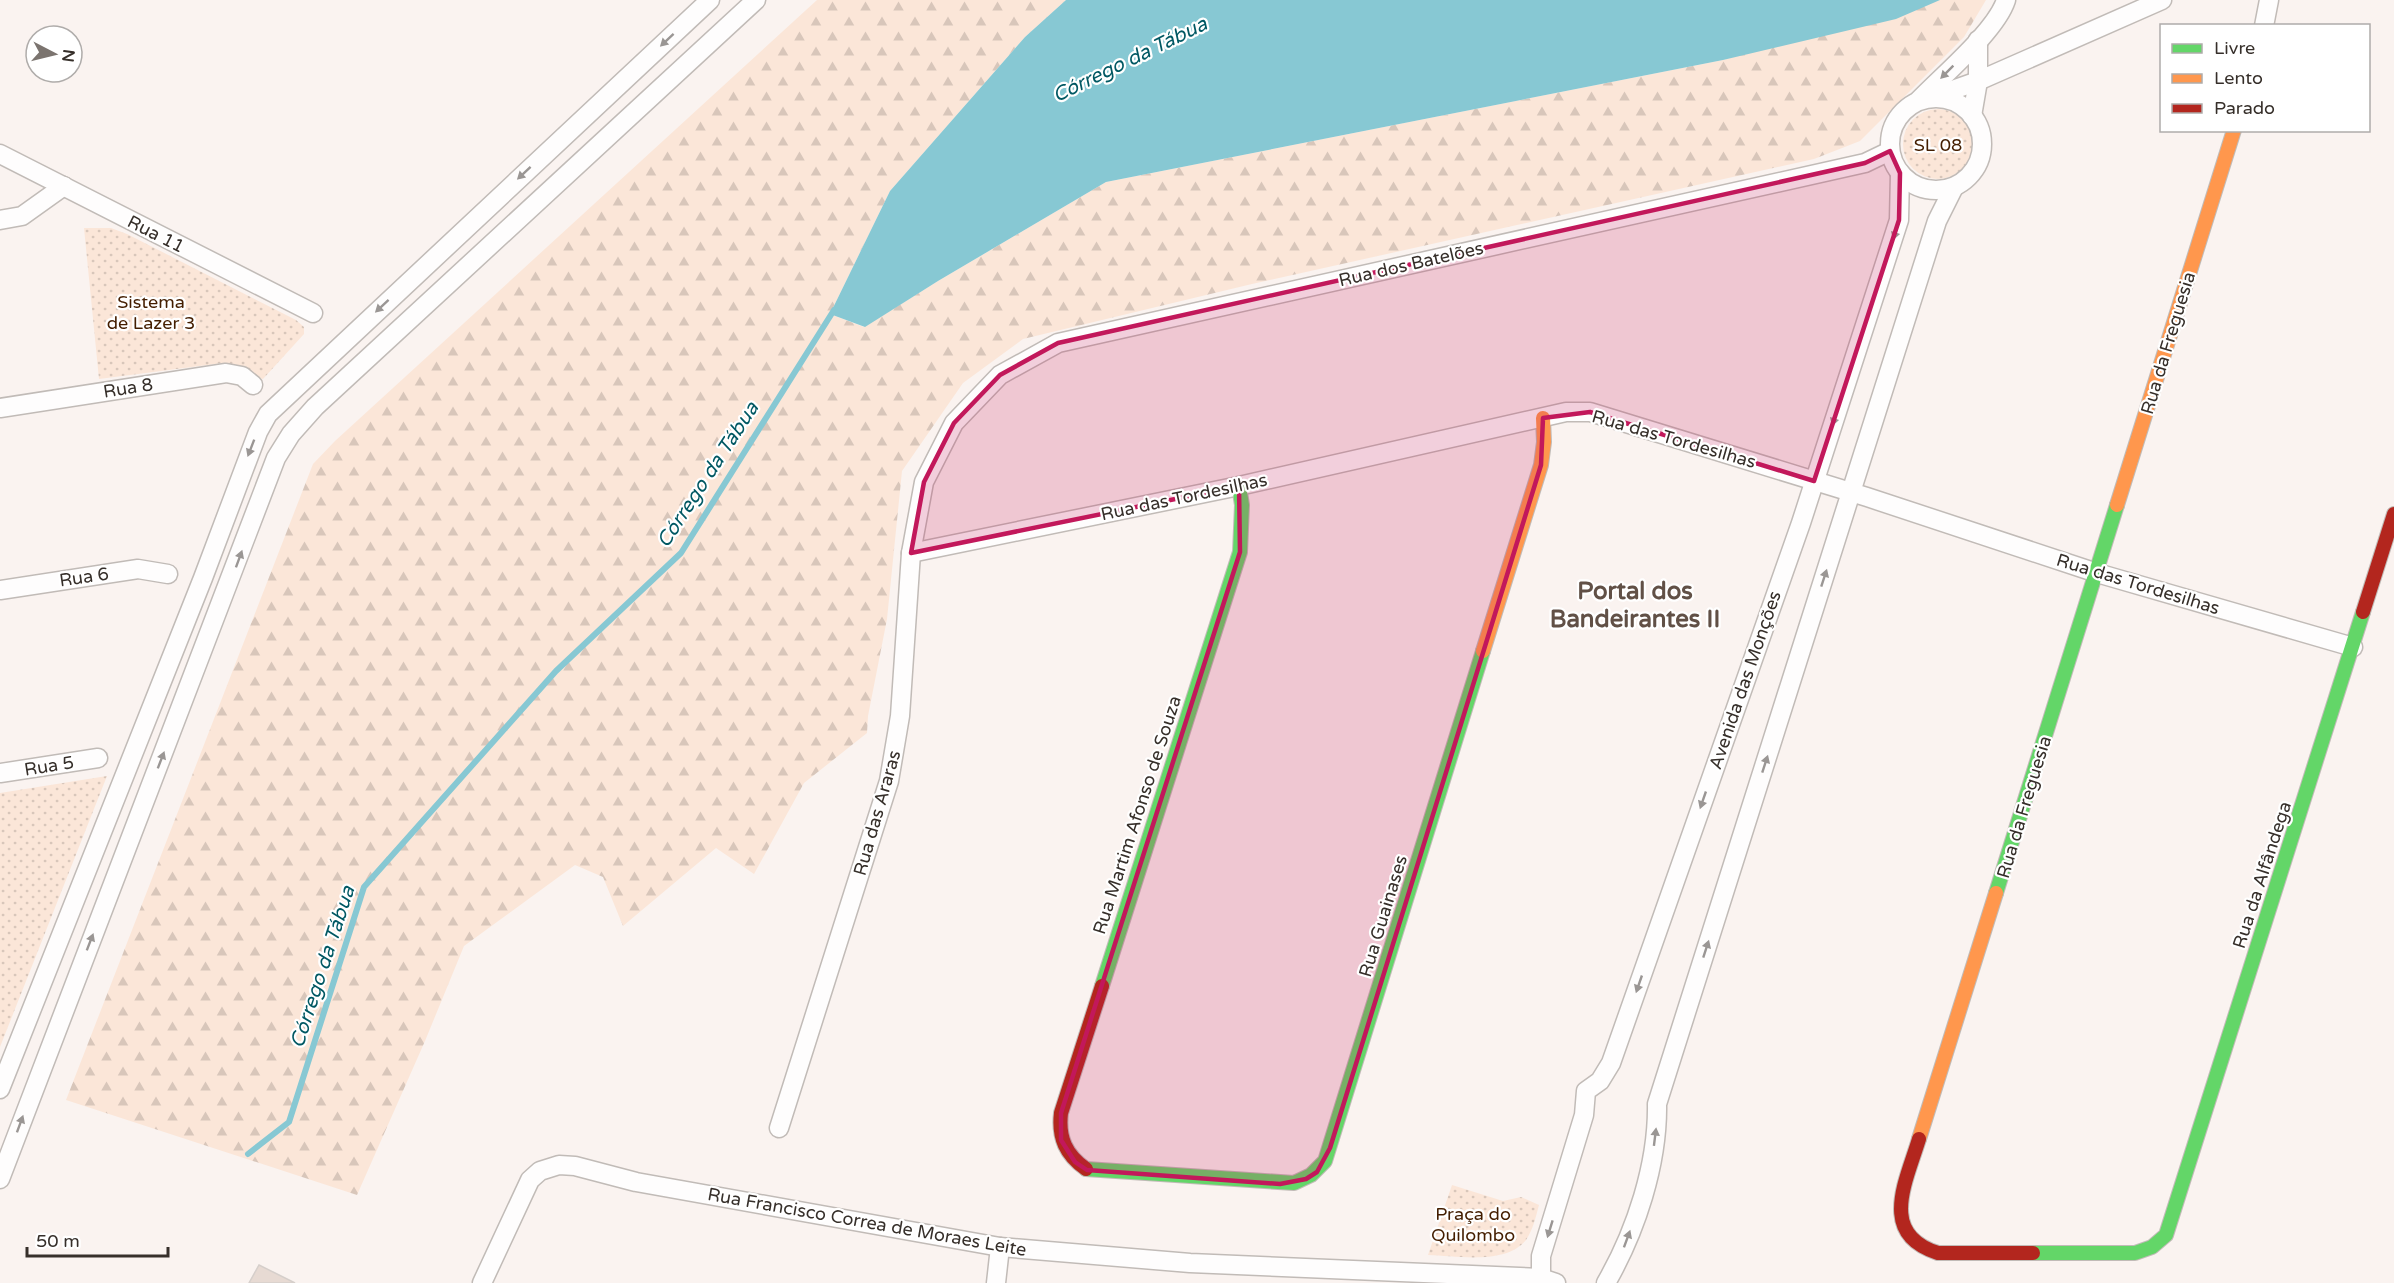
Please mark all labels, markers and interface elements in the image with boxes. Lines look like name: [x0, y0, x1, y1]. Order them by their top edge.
water label: Córrego da Tábua: [1049, 12, 1212, 108]
north arrow: [24, 24, 84, 84]
legend: [2160, 24, 2370, 132]
one-way arrow: [659, 33, 674, 47]
text: Livre: [2214, 37, 2255, 59]
text: N: [57, 48, 79, 63]
one-way arrow: [1940, 64, 1954, 78]
text: Lento: [2214, 67, 2263, 89]
text: Parado: [2214, 97, 2275, 119]
park label: SL 08: [1914, 134, 1962, 156]
one-way arrow: [517, 166, 532, 179]
street label: Rua 11: [124, 210, 188, 258]
one-way arrow: [1890, 222, 1900, 240]
street label: Rua dos Batelões: [1337, 237, 1485, 291]
street label: Rua da Freguesia: [2136, 269, 2200, 417]
park label: Sistema de Lazer 3: [107, 291, 195, 334]
one-way arrow: [374, 299, 389, 313]
street label: Rua 8: [102, 373, 154, 403]
water label: Córrego da Tábua: [652, 397, 764, 552]
street label: Rua das Tordesilhas: [1589, 405, 1759, 473]
one-way arrow: [1830, 408, 1839, 426]
one-way arrow: [246, 440, 256, 458]
street label: Rua das Tordesilhas: [1099, 469, 1269, 525]
street label: Rua das Tordesilhas: [2054, 549, 2222, 619]
one-way arrow: [234, 550, 244, 568]
street label: Rua 6: [58, 563, 110, 591]
one-way arrow: [1820, 569, 1829, 587]
district label: Portal dos Bandeirantes II: [1550, 577, 1720, 634]
street label: Avenida das Monções: [1704, 588, 1786, 772]
street label: Rua Martim Afonso de Souza: [1088, 693, 1186, 937]
street label: Rua da Freguesia: [1992, 733, 2056, 881]
street label: Rua das Araras: [849, 748, 905, 878]
street label: Rua 5: [23, 751, 75, 781]
one-way arrow: [156, 751, 166, 769]
one-way arrow: [1761, 755, 1770, 773]
one-way arrow: [1698, 791, 1708, 809]
street label: Rua da Alfândega: [2228, 799, 2296, 951]
street label: Rua Guainases: [1354, 852, 1412, 980]
water label: Córrego da Tábua: [285, 882, 361, 1051]
one-way arrow: [86, 933, 95, 951]
one-way arrow: [1702, 940, 1711, 958]
one-way arrow: [1633, 975, 1643, 993]
one-way arrow: [16, 1115, 25, 1133]
one-way arrow: [1651, 1127, 1660, 1146]
street label: Rua Francisco Correa de Moraes Leite: [706, 1183, 1028, 1261]
park label: Praça do Quilombo: [1431, 1203, 1515, 1246]
scale bar: [27, 1220, 168, 1258]
one-way arrow: [1544, 1220, 1554, 1238]
text: 50 m: [36, 1230, 80, 1252]
one-way arrow: [1622, 1230, 1632, 1248]

